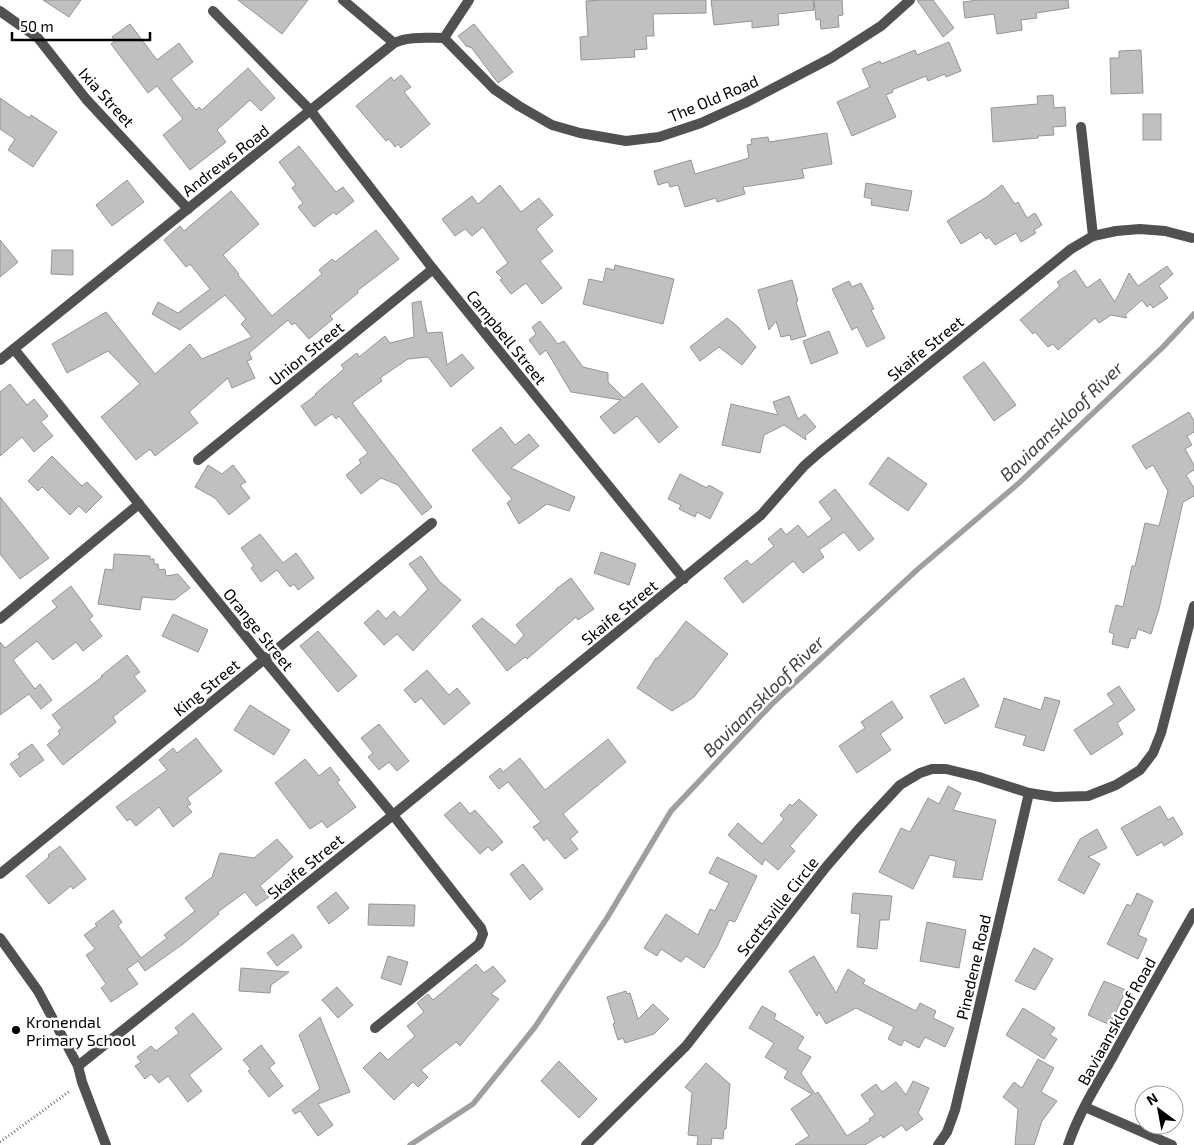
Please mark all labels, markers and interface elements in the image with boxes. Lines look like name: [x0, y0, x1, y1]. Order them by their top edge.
scale bar: [12, 10, 150, 42]
text: 50 m: [20, 17, 54, 35]
street label: Ixia Street: [75, 63, 139, 131]
street label: The Old Road: [665, 71, 761, 125]
street label: Andrews Road: [178, 120, 272, 200]
street label: Campbell Street: [463, 286, 551, 388]
street label: Skaife Street: [883, 312, 967, 384]
street label: Union Street: [265, 317, 347, 389]
water label: Baviaanskloof River: [995, 356, 1128, 485]
street label: Skaife Street: [577, 576, 661, 648]
street label: Orange Street: [220, 584, 298, 674]
water label: Baviaanskloof River: [698, 630, 829, 761]
street label: King Street: [169, 655, 243, 719]
street label: Skaife Street: [263, 830, 347, 902]
street label: Scottsville Circle: [732, 853, 822, 959]
street label: Pinedene Road: [952, 913, 994, 1021]
street label: Baviaanskloof Road: [1073, 954, 1159, 1088]
place label: Kronendal Primary School: [26, 1012, 136, 1049]
marker: Kronendal Primary School: [10, 1024, 22, 1036]
north arrow: [1134, 1085, 1184, 1135]
text: N: [1143, 1089, 1161, 1108]

